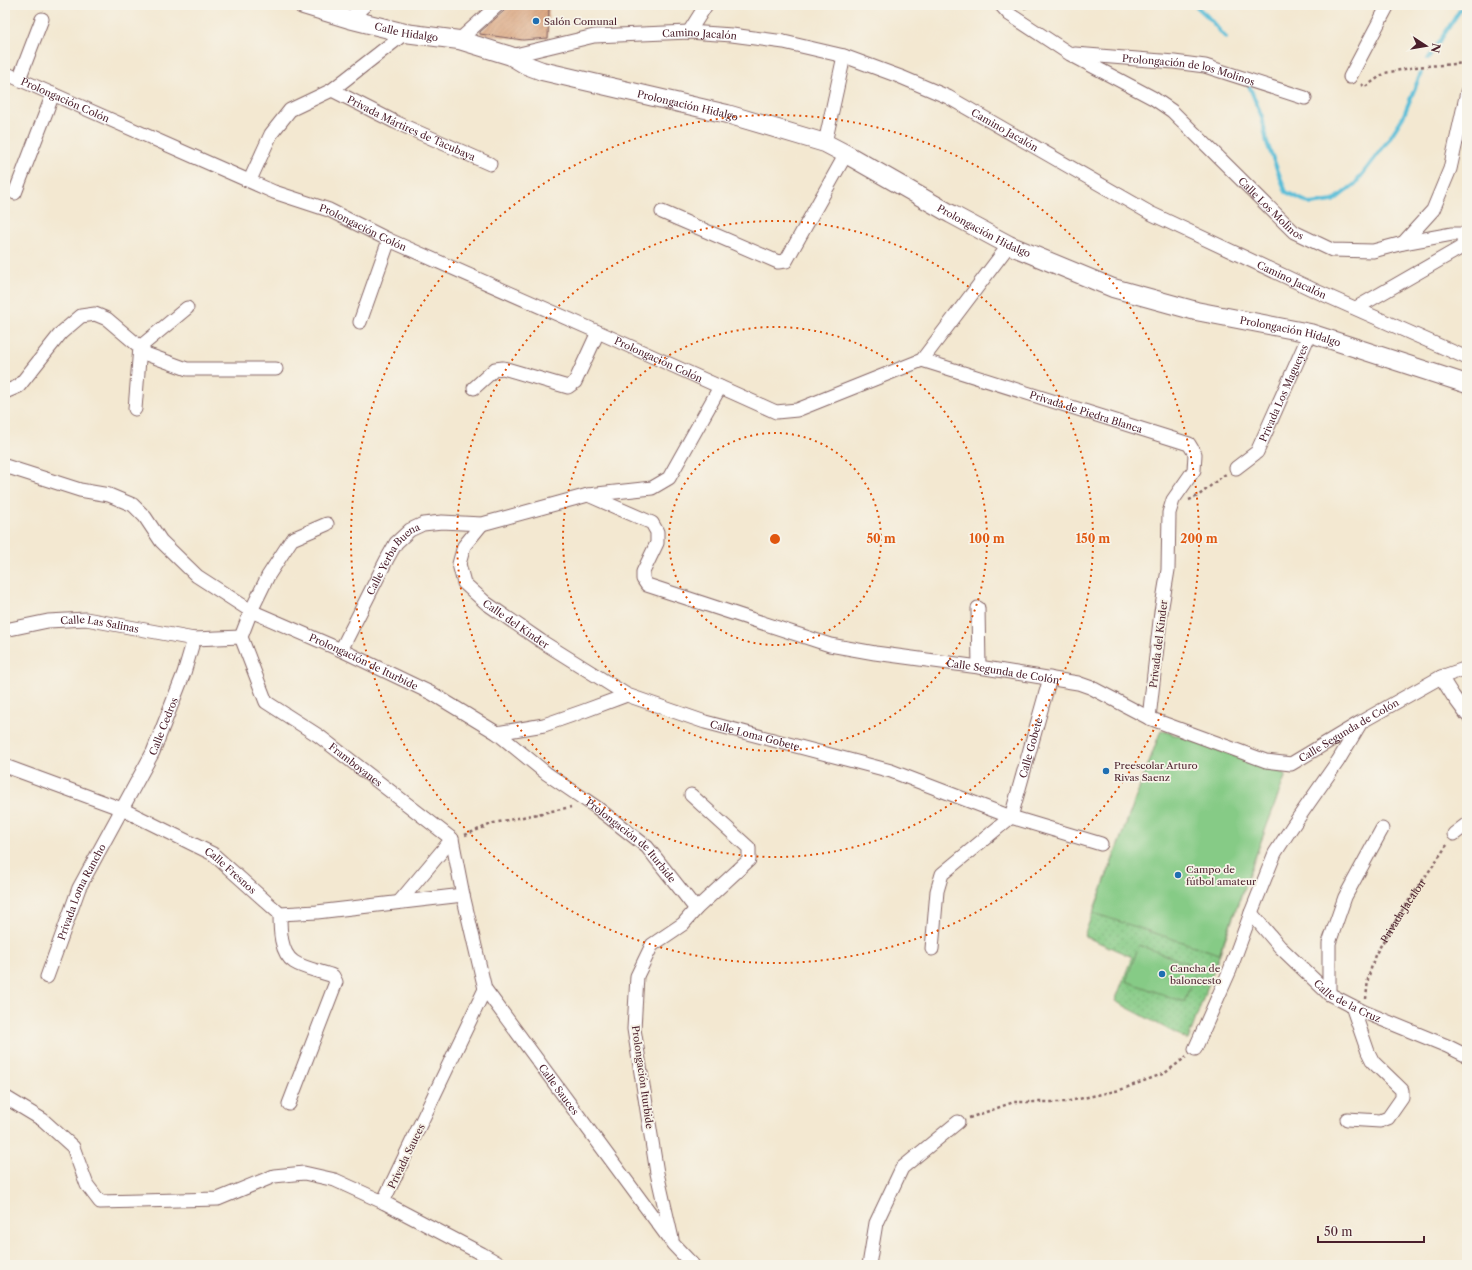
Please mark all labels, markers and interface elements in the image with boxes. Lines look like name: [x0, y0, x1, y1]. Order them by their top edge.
place label: Salón Comunal: [544, 15, 617, 28]
marker: Salón Comunal: [531, 16, 541, 26]
street label: Calle Hidalgo: [373, 20, 439, 44]
street label: Camino Jacalón: [662, 26, 738, 43]
north arrow: [1406, 26, 1446, 66]
text: N: [1428, 42, 1444, 55]
street label: Prolongación de los Molinos: [1122, 52, 1257, 89]
street label: Prolongación Colón: [19, 75, 112, 126]
street label: Prolongación Hidalgo: [636, 87, 740, 124]
street label: Privada Mártires de Tacubaya: [345, 93, 478, 164]
street label: Camino Jacalón: [969, 106, 1041, 155]
street label: Calle Los Molinos: [1235, 174, 1306, 243]
street label: Prolongación Colón: [318, 201, 409, 254]
street label: Prolongación Hidalgo: [935, 201, 1033, 260]
street label: Camino Jacalón: [1255, 258, 1329, 302]
street label: Prolongación Hidalgo: [1239, 314, 1342, 350]
street label: Prolongación Colón: [612, 334, 705, 386]
street label: Privada Los Magueyes: [1256, 342, 1311, 444]
street label: Privada de Piedra Blanca: [1028, 388, 1145, 436]
street label: Calle Yerba Buena: [364, 520, 423, 597]
text: 50 m: [866, 531, 896, 546]
text: 100 m: [969, 531, 1005, 546]
text: 150 m: [1076, 531, 1110, 546]
text: 200 m: [1180, 531, 1218, 546]
centre of rings: [768, 532, 782, 546]
street label: Calle del Kinder: [480, 597, 552, 652]
street label: Privada del Kinder: [1147, 599, 1170, 689]
street label: Calle Las Salinas: [60, 613, 140, 636]
street label: Prolongación de Iturbide: [307, 631, 420, 693]
street label: Calle Segunda de Colón: [946, 657, 1061, 687]
street label: Calle Cedros: [146, 696, 181, 757]
street label: Calle Segunda de Colón: [1296, 696, 1402, 765]
street label: Calle Gobete: [1016, 716, 1046, 780]
street label: Calle Loma Gobete: [709, 718, 801, 754]
street label: Framboyanes: [326, 740, 385, 790]
place label: Preescolar Arturo Rivas Saenz: [1114, 759, 1198, 784]
marker: Preescolar Arturo Rivas Saenz: [1101, 766, 1111, 776]
street label: Prolongación de Iturbide: [583, 796, 679, 886]
street label: Privada Loma Rancho: [55, 842, 109, 942]
street label: Calle Fresnos: [202, 845, 259, 897]
place label: Campo de fútbol amateur: [1186, 863, 1257, 888]
marker: Campo de fútbol amateur: [1173, 870, 1183, 880]
street label: Privada Jacalon: [1378, 877, 1429, 945]
place label: Cancha de baloncesto: [1170, 962, 1221, 987]
marker: Cancha de baloncesto: [1157, 969, 1167, 979]
street label: Calle de la Cruz: [1311, 977, 1383, 1025]
street label: Prolongación Iturbide: [629, 1025, 656, 1130]
street label: Calle Sauces: [536, 1062, 582, 1118]
street label: Privada Sauces: [385, 1122, 428, 1191]
scale bar: [1318, 1218, 1424, 1244]
text: 50 m: [1324, 1224, 1353, 1239]

